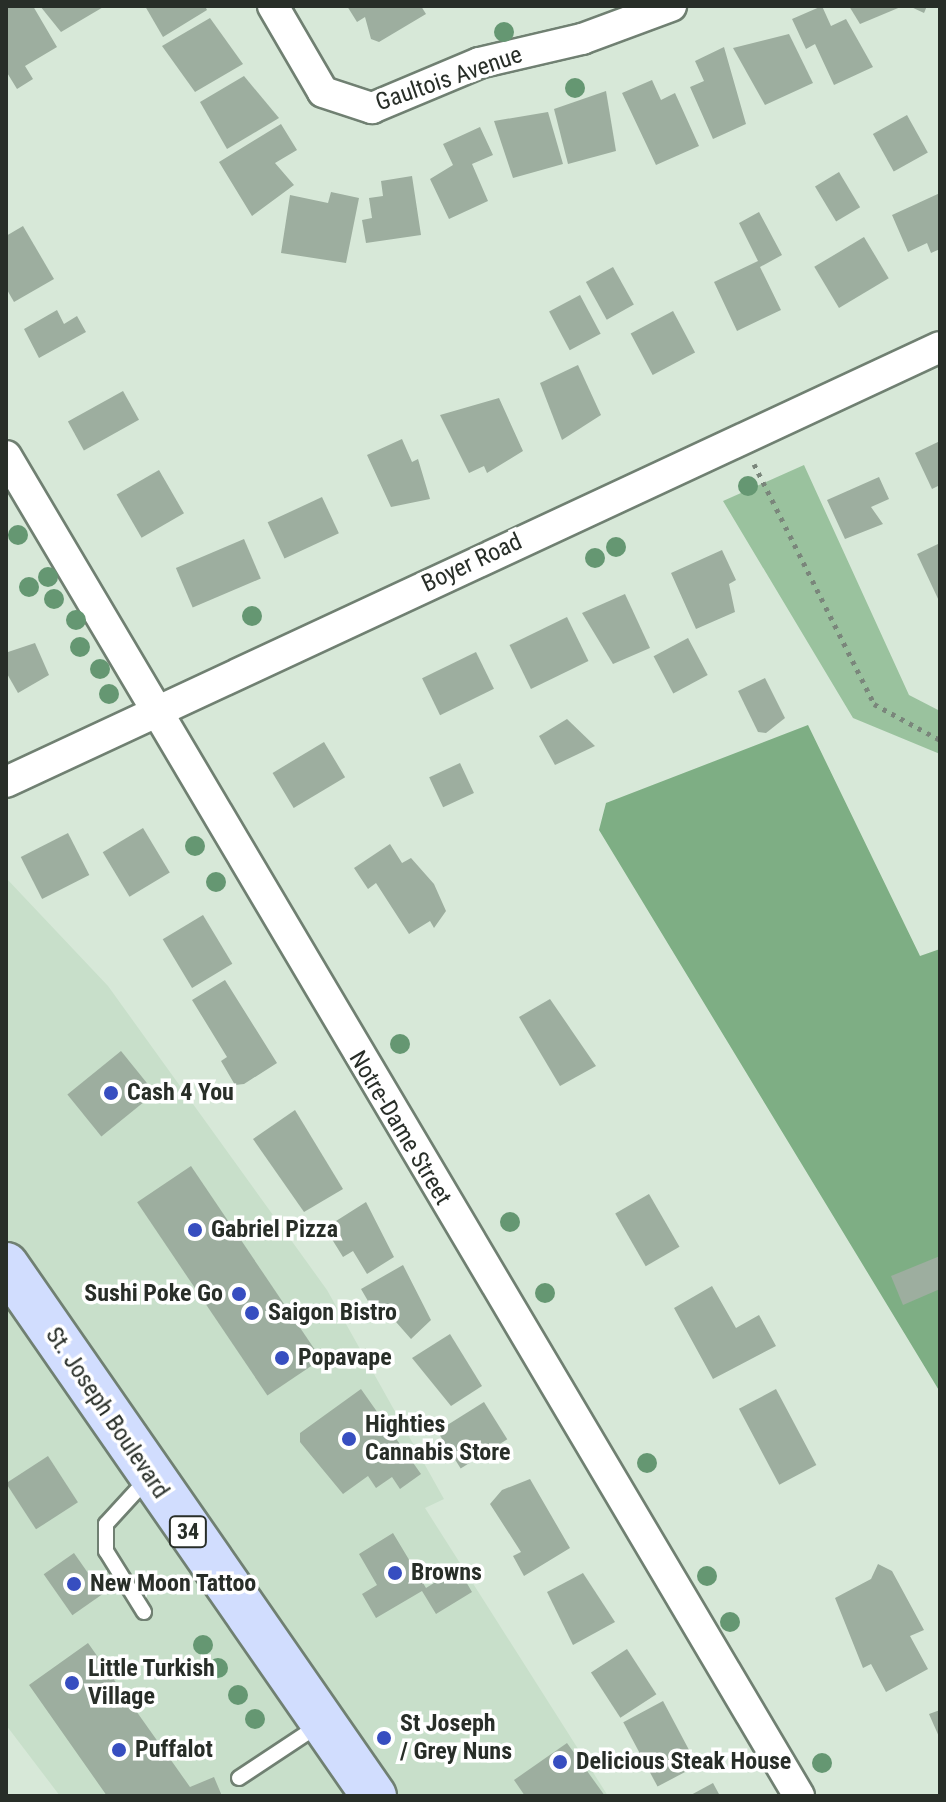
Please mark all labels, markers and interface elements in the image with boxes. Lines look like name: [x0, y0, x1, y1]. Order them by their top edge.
street label: Gaultois Avenue: [372, 41, 526, 117]
street label: Boyer Road: [417, 527, 527, 599]
street label: Notre-Dame Street: [343, 1046, 457, 1210]
place label: Cash 4 You: [127, 1079, 234, 1107]
marker: Cash 4 You: [102, 1084, 120, 1102]
place label: Gabriel Pizza: [211, 1216, 338, 1244]
marker: Gabriel Pizza: [186, 1221, 204, 1239]
place label: Sushi Poke Go: [84, 1280, 223, 1308]
marker: Sushi Poke Go: [230, 1285, 248, 1303]
place label: Saigon Bistro: [268, 1299, 397, 1327]
marker: Saigon Bistro: [243, 1304, 261, 1322]
street label: St. Joseph Boulevard: [39, 1322, 175, 1504]
place label: Popavape: [298, 1344, 392, 1372]
marker: Popavape: [273, 1349, 291, 1367]
place label: Highties Cannabis Store: [365, 1411, 510, 1467]
marker: Highties Cannabis Store: [340, 1430, 358, 1448]
road number: 34: [168, 1514, 208, 1550]
place label: Browns: [411, 1559, 482, 1587]
marker: Browns: [386, 1564, 404, 1582]
place label: New Moon Tattoo: [90, 1570, 257, 1598]
marker: New Moon Tattoo: [65, 1575, 83, 1593]
place label: Little Turkish Village: [88, 1655, 216, 1711]
marker: Little Turkish Village: [63, 1674, 81, 1692]
place label: St Joseph / Grey Nuns: [400, 1710, 512, 1766]
marker: St Joseph / Grey Nuns: [375, 1729, 393, 1747]
place label: Puffalot: [135, 1736, 213, 1764]
marker: Puffalot: [110, 1741, 128, 1759]
place label: Delicious Steak House: [576, 1748, 791, 1776]
marker: Delicious Steak House: [551, 1753, 569, 1771]

